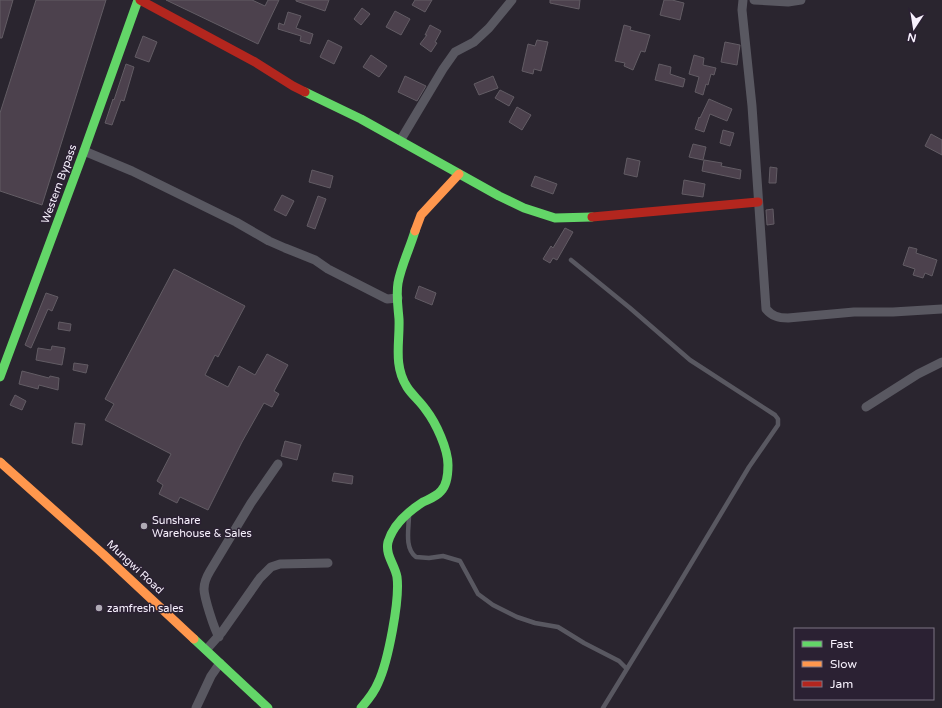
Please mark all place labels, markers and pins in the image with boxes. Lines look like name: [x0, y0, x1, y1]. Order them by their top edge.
place label: Sunshare Warehouse & Sales: [152, 514, 252, 540]
marker: Sunshare Warehouse & Sales: [139, 521, 149, 531]
place label: zamfresh sales: [107, 602, 184, 615]
marker: zamfresh sales: [94, 603, 104, 613]

